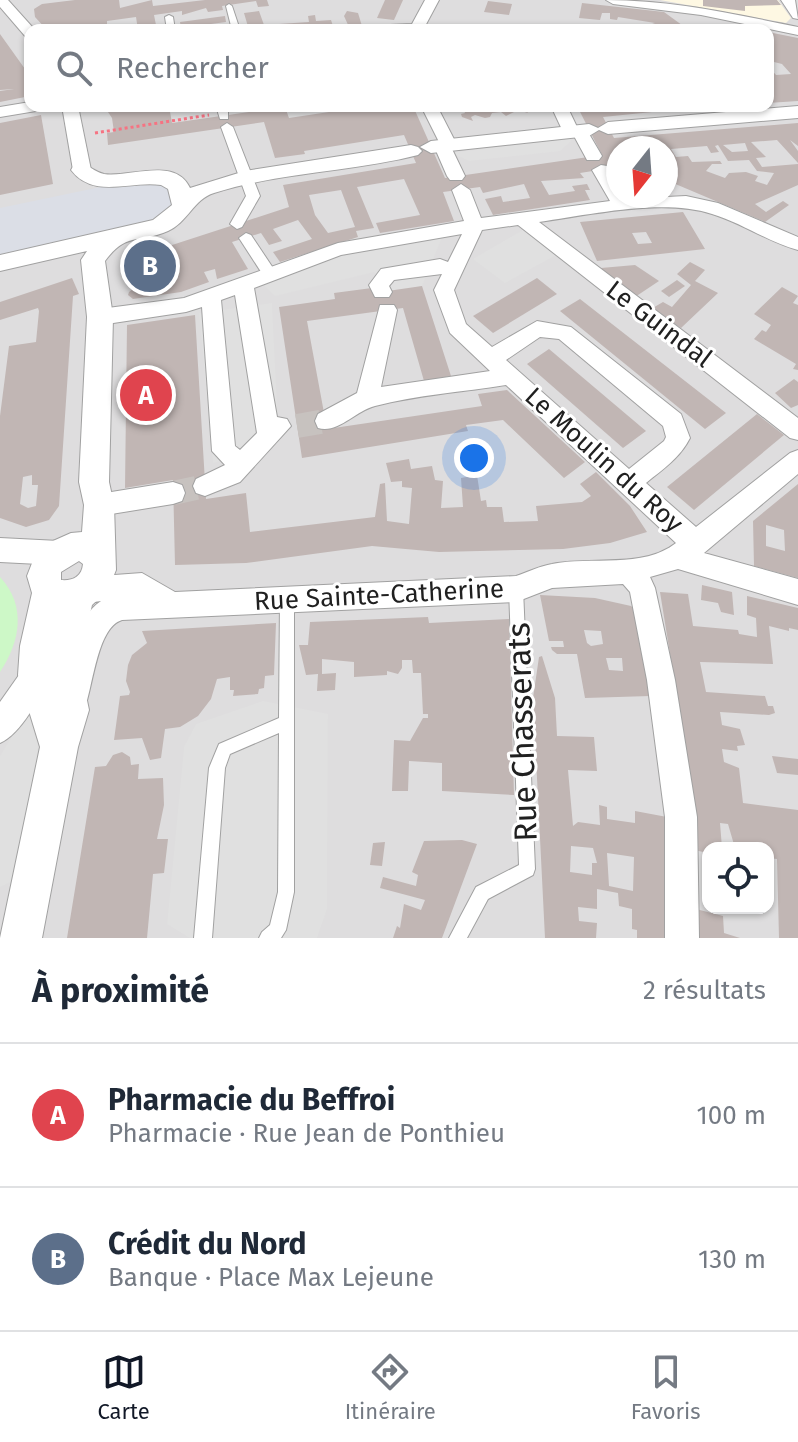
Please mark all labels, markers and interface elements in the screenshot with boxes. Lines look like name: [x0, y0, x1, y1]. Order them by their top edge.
search box: [24, 24, 774, 112]
icon: search: [52, 46, 96, 90]
text: Rechercher: [116, 50, 269, 86]
north arrow: [606, 136, 678, 208]
pin: B: [124, 236, 176, 296]
street label: Le Guindal: [600, 274, 718, 374]
pin: A: [120, 365, 172, 425]
street label: Le Moulin du Roy: [519, 381, 689, 539]
your location: [454, 438, 494, 478]
street label: Rue Sainte-Catherine: [253, 573, 505, 617]
street label: Rue Chasserats: [499, 622, 545, 842]
map controls: [702, 842, 774, 914]
button: locate: [702, 842, 774, 914]
text: À proximité: [32, 970, 209, 1011]
text: 2 résultats: [643, 975, 766, 1006]
text: Pharmacie du Beffroi: [108, 1082, 395, 1118]
text: A: [50, 1100, 66, 1131]
text: 100 m: [697, 1100, 766, 1131]
text: Pharmacie · Rue Jean de Ponthieu: [108, 1118, 505, 1149]
text: Crédit du Nord: [108, 1226, 307, 1262]
text: B: [50, 1244, 66, 1275]
text: 130 m: [698, 1244, 766, 1275]
text: Banque · Place Max Lejeune: [108, 1262, 434, 1293]
tab: Carte: [97, 1350, 150, 1425]
tab: Itinéraire: [345, 1350, 436, 1425]
tab: Favoris: [631, 1350, 701, 1425]

